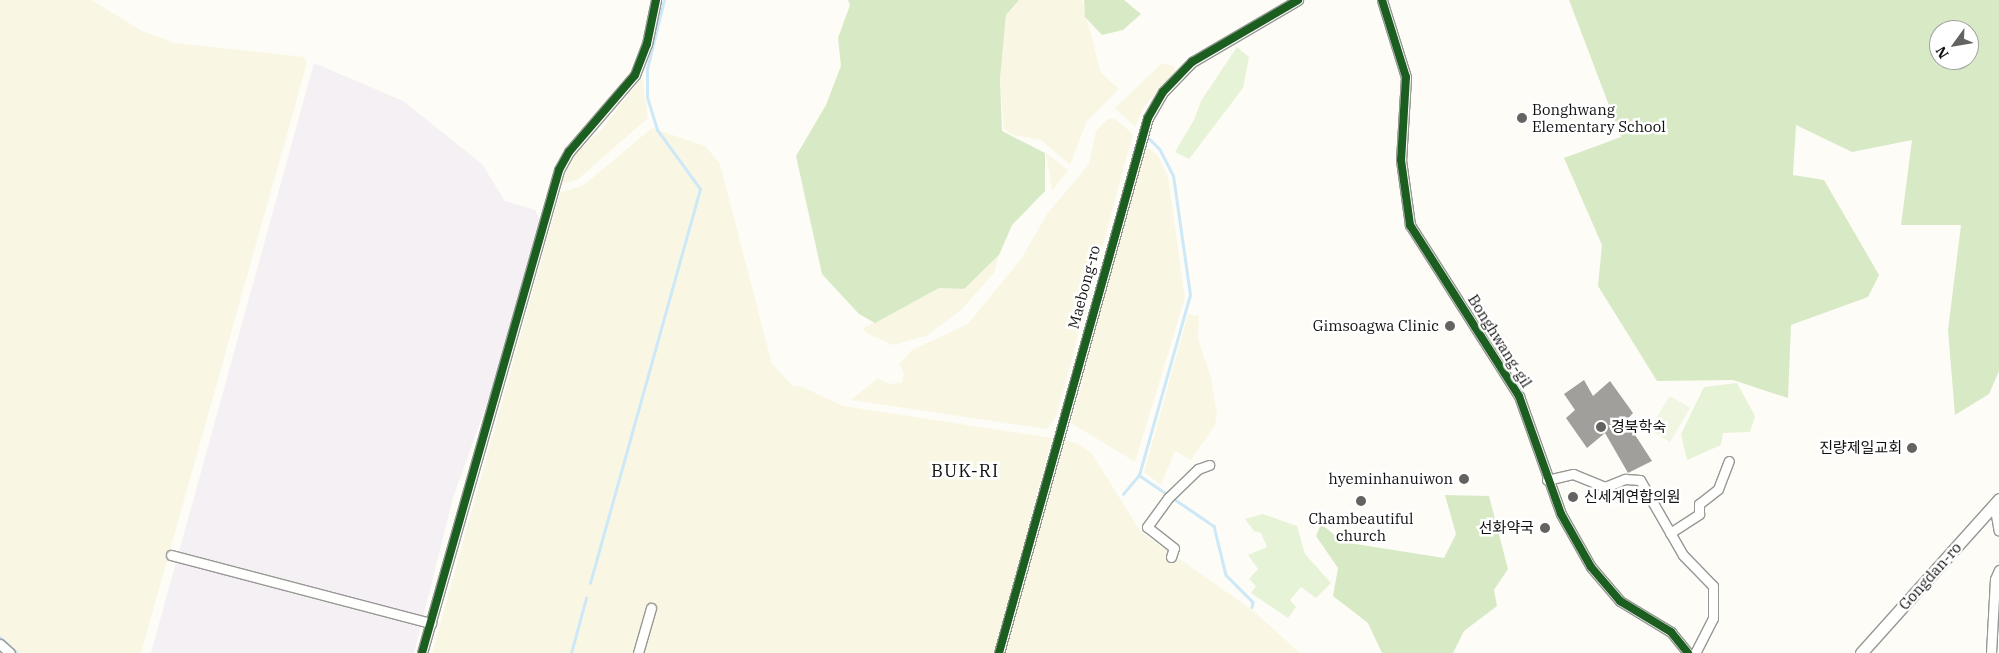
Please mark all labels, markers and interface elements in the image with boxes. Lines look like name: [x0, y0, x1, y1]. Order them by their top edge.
north arrow: [1929, 20, 1979, 70]
text: N: [1932, 43, 1953, 62]
place label: Bonghwang Elementary School: [1532, 100, 1666, 135]
marker: Bonghwang Elementary School: [1516, 112, 1528, 124]
street label: Maebong-ro: [1064, 243, 1104, 331]
street label: Bonghwang-gil: [1464, 291, 1536, 391]
place label: Gimsoagwa Clinic: [1313, 317, 1439, 335]
marker: Gimsoagwa Clinic: [1443, 319, 1457, 333]
place label: 경북학숙: [1611, 418, 1666, 436]
marker: 경북학숙: [1595, 421, 1607, 433]
place label: 진량제일교회: [1819, 439, 1902, 457]
marker: 진량제일교회: [1906, 442, 1918, 454]
district label: BUK-RI: [930, 460, 1000, 482]
place label: hyeminhanuiwon: [1329, 470, 1453, 488]
marker: hyeminhanuiwon: [1457, 472, 1471, 486]
place label: 신세계연합의원: [1584, 488, 1681, 506]
marker: 신세계연합의원: [1566, 490, 1580, 504]
marker: Chambeautiful church: [1355, 495, 1367, 507]
place label: Chambeautiful church: [1308, 509, 1414, 544]
place label: 선화약국: [1479, 519, 1534, 537]
marker: 선화약국: [1538, 521, 1552, 535]
street label: Gongdan-ro: [1895, 538, 1965, 614]

